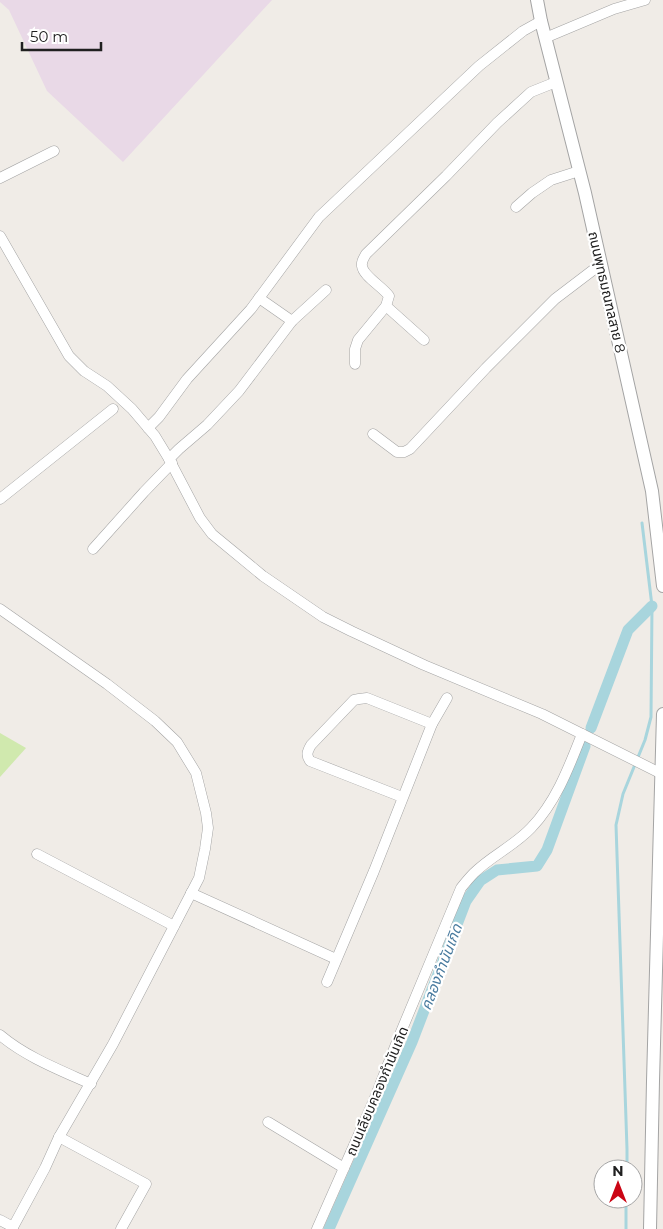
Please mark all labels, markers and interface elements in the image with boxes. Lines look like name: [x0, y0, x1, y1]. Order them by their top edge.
scale bar: [22, 20, 101, 52]
text: 50 m: [30, 27, 68, 46]
street label: ถนนพุทธมณฑลสาย 8: [584, 229, 630, 355]
water label: คลองกำนันเกิด: [416, 921, 466, 1013]
street label: ถนนเลียบคลองกำนันเกิด: [342, 1024, 412, 1158]
north arrow: [593, 1159, 643, 1209]
text: N: [612, 1162, 624, 1180]

